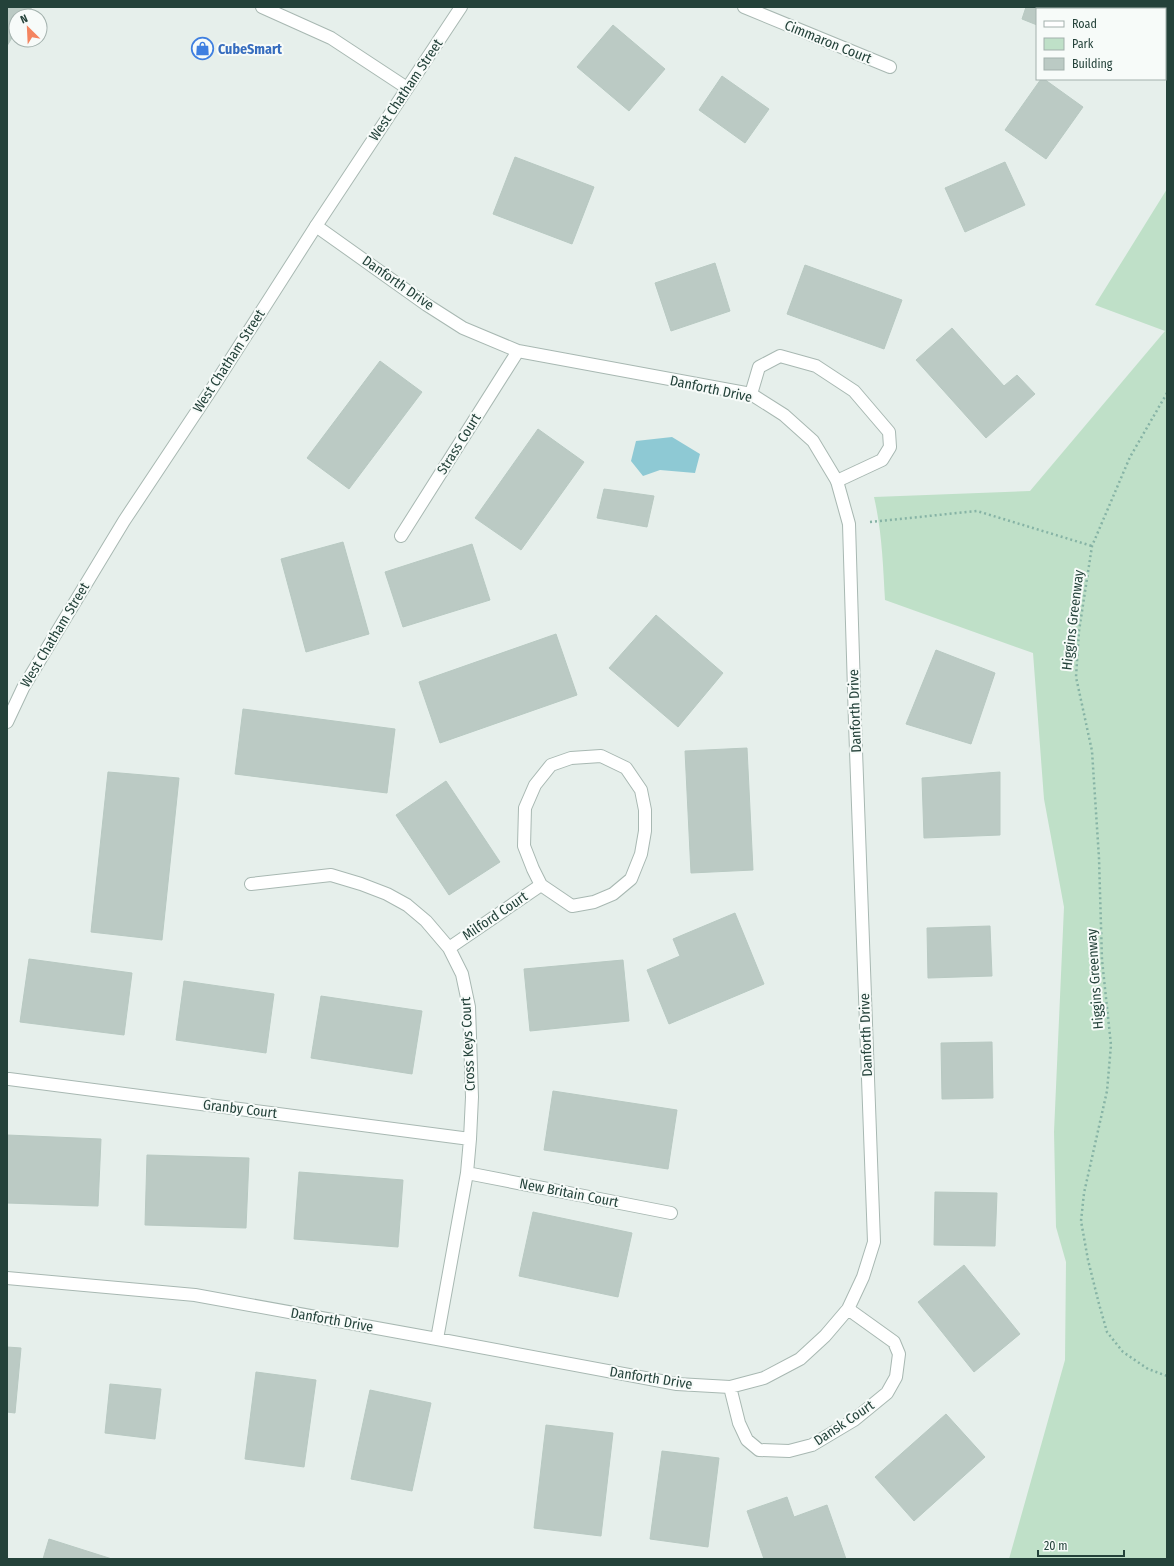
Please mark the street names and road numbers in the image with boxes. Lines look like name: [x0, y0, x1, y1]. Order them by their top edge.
street label: Cimmaron Court: [782, 17, 874, 67]
street label: West Chatham Street: [366, 35, 447, 144]
street label: Danforth Drive: [359, 252, 437, 314]
street label: West Chatham Street: [189, 306, 269, 416]
street label: Danforth Drive: [668, 372, 754, 406]
street label: Strass Court: [434, 410, 485, 478]
street label: Higgins Greenway: [1058, 568, 1088, 671]
street label: West Chatham Street: [17, 579, 93, 691]
street label: Danforth Drive: [845, 669, 865, 753]
street label: Milford Court: [459, 888, 531, 944]
street label: Higgins Greenway: [1083, 927, 1107, 1030]
street label: Danforth Drive: [856, 993, 876, 1077]
street label: Cross Keys Court: [457, 996, 479, 1092]
street label: Granby Court: [202, 1096, 278, 1122]
street label: New Britain Court: [518, 1175, 620, 1211]
street label: Danforth Drive: [289, 1304, 375, 1336]
street label: Danforth Drive: [608, 1363, 694, 1393]
street label: Dansk Court: [811, 1396, 878, 1449]

